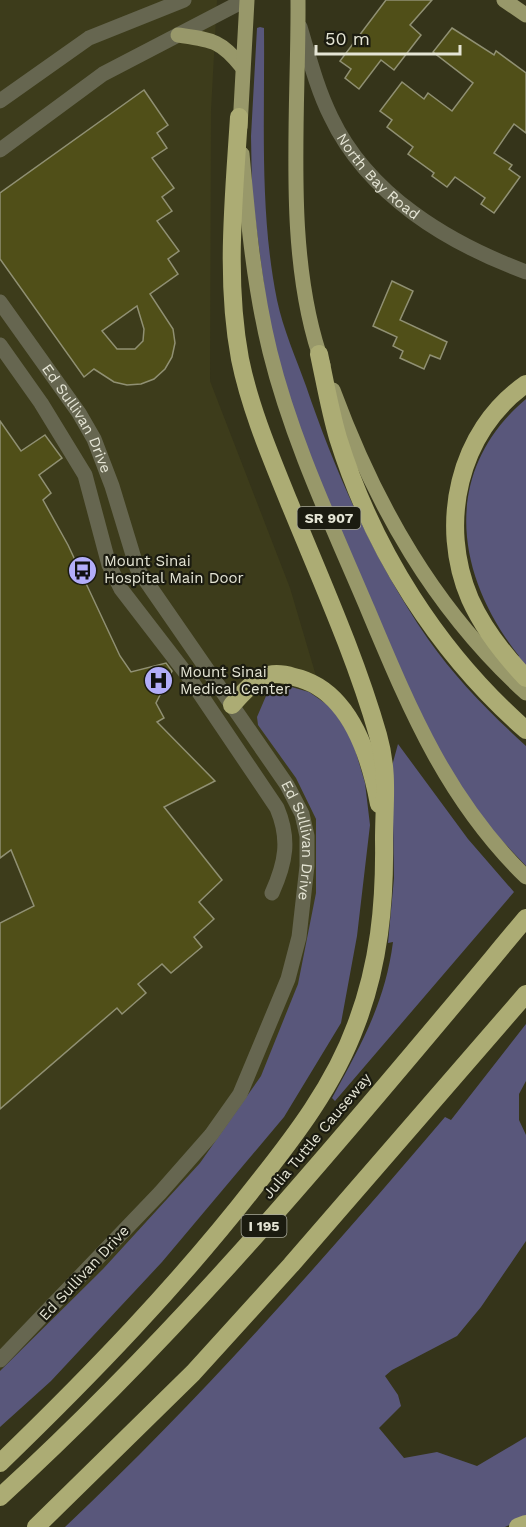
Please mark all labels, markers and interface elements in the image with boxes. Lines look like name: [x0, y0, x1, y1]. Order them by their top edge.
scale bar: [316, 18, 460, 56]
text: 50 m: [325, 28, 370, 49]
street label: North Bay Road: [333, 130, 423, 224]
street label: Ed Sullivan Drive: [38, 360, 115, 475]
road number: SR 907: [298, 507, 360, 529]
place label: Mount Sinai Hospital Main Door: [104, 552, 244, 587]
bus stop icon: Mount Sinai Hospital Main Door: [67, 554, 99, 586]
place label: Mount Sinai Medical Center: [180, 663, 290, 698]
hospital icon: Mount Sinai Medical Center: [143, 665, 175, 697]
street label: Ed Sullivan Drive: [277, 777, 316, 901]
street label: Julia Tuttle Causeway: [259, 1069, 375, 1203]
road number: I 195: [242, 1215, 286, 1237]
street label: Ed Sullivan Drive: [35, 1222, 133, 1324]

